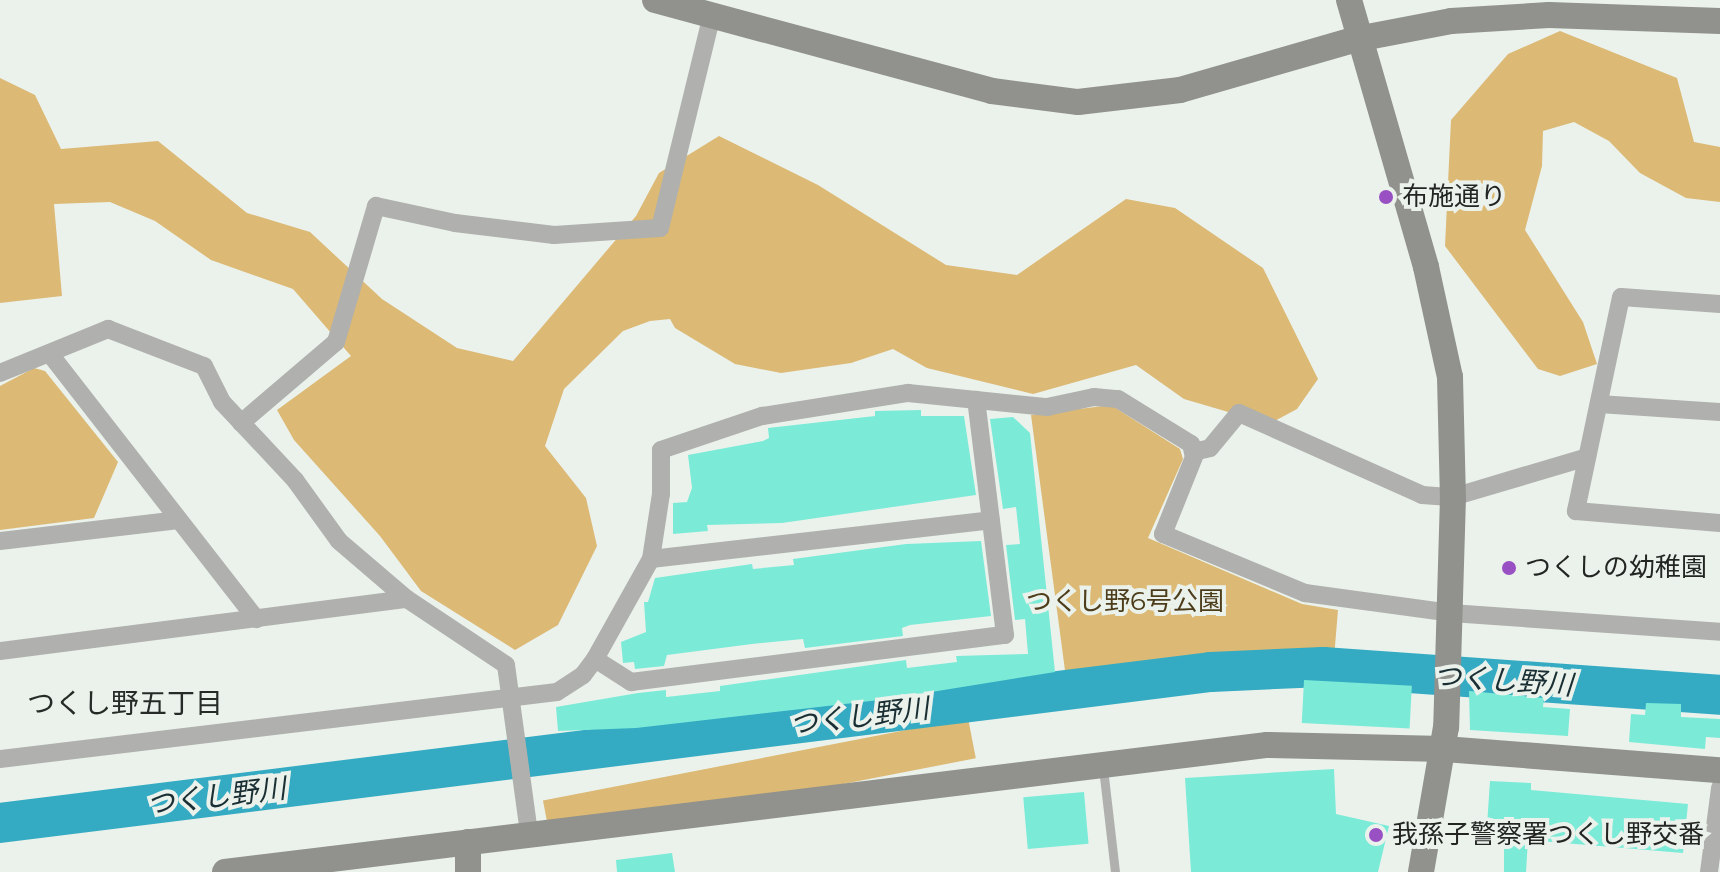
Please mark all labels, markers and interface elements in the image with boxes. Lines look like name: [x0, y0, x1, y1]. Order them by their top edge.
place label: 布施通り: [1402, 181, 1506, 213]
marker: 布施通り: [1377, 188, 1395, 206]
place label: つくしの幼稚園: [1525, 552, 1707, 584]
marker: つくしの幼稚園: [1500, 559, 1518, 577]
park label: つくし野6号公園: [1026, 586, 1224, 618]
water label: つくし野川: [1432, 658, 1574, 702]
district label: つくし野五丁目: [27, 686, 223, 720]
water label: つくし野川: [787, 691, 931, 741]
water label: つくし野川: [144, 771, 288, 821]
place label: 我孫子警察署つくし野交番: [1392, 819, 1704, 851]
marker: 我孫子警察署つくし野交番: [1367, 826, 1385, 844]

